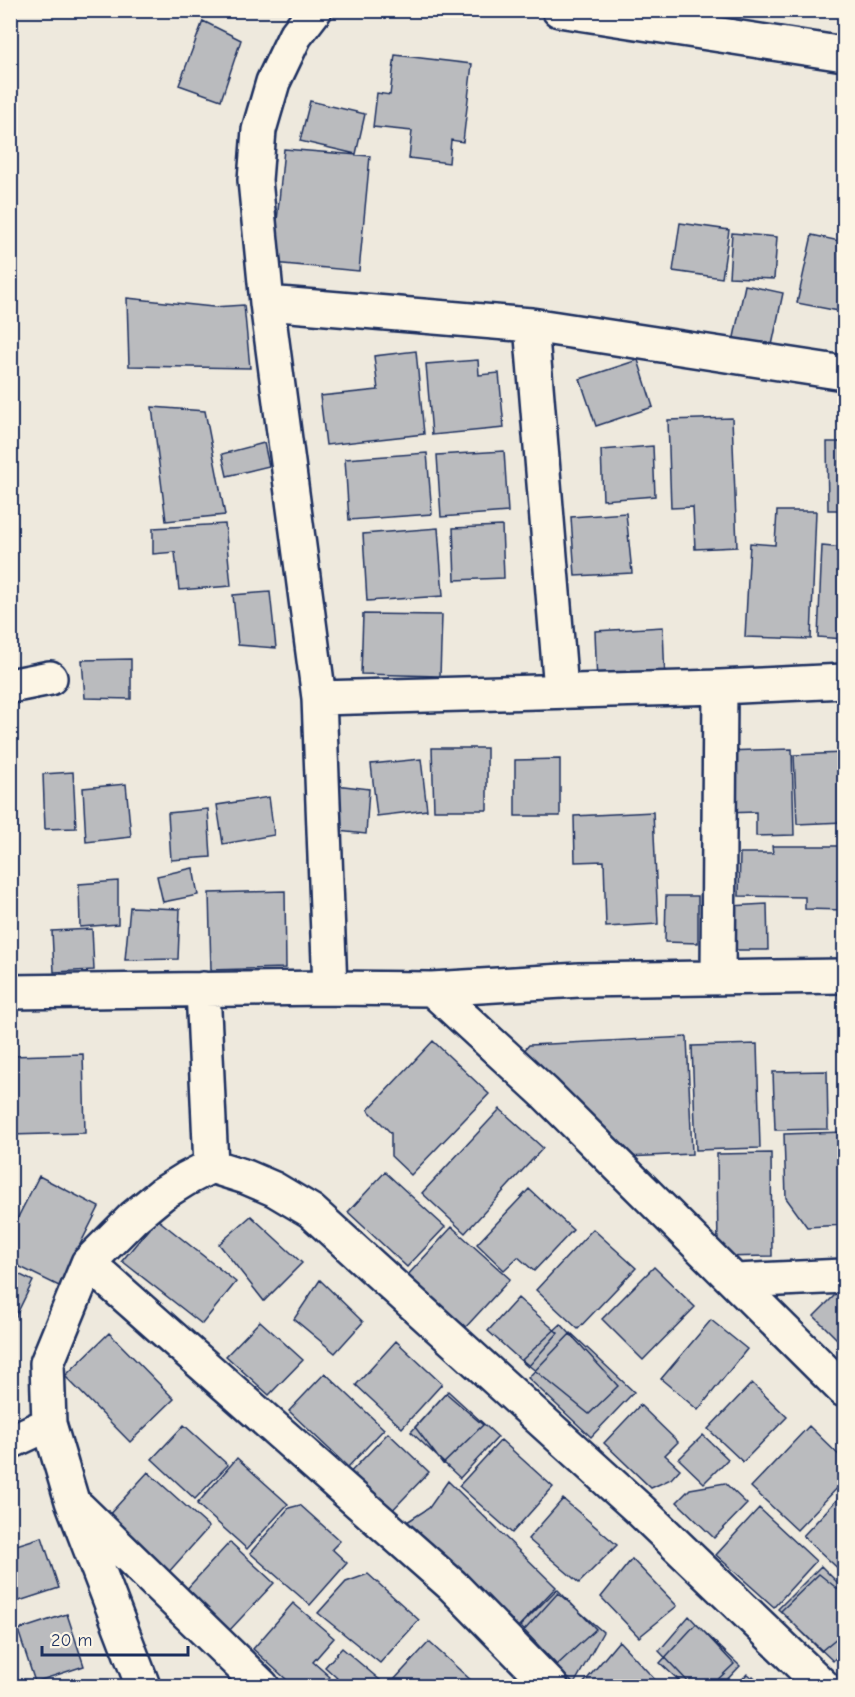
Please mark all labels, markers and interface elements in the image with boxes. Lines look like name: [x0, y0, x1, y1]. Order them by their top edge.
scale bar: [42, 1619, 188, 1657]
text: 20 m: [51, 1630, 92, 1651]

